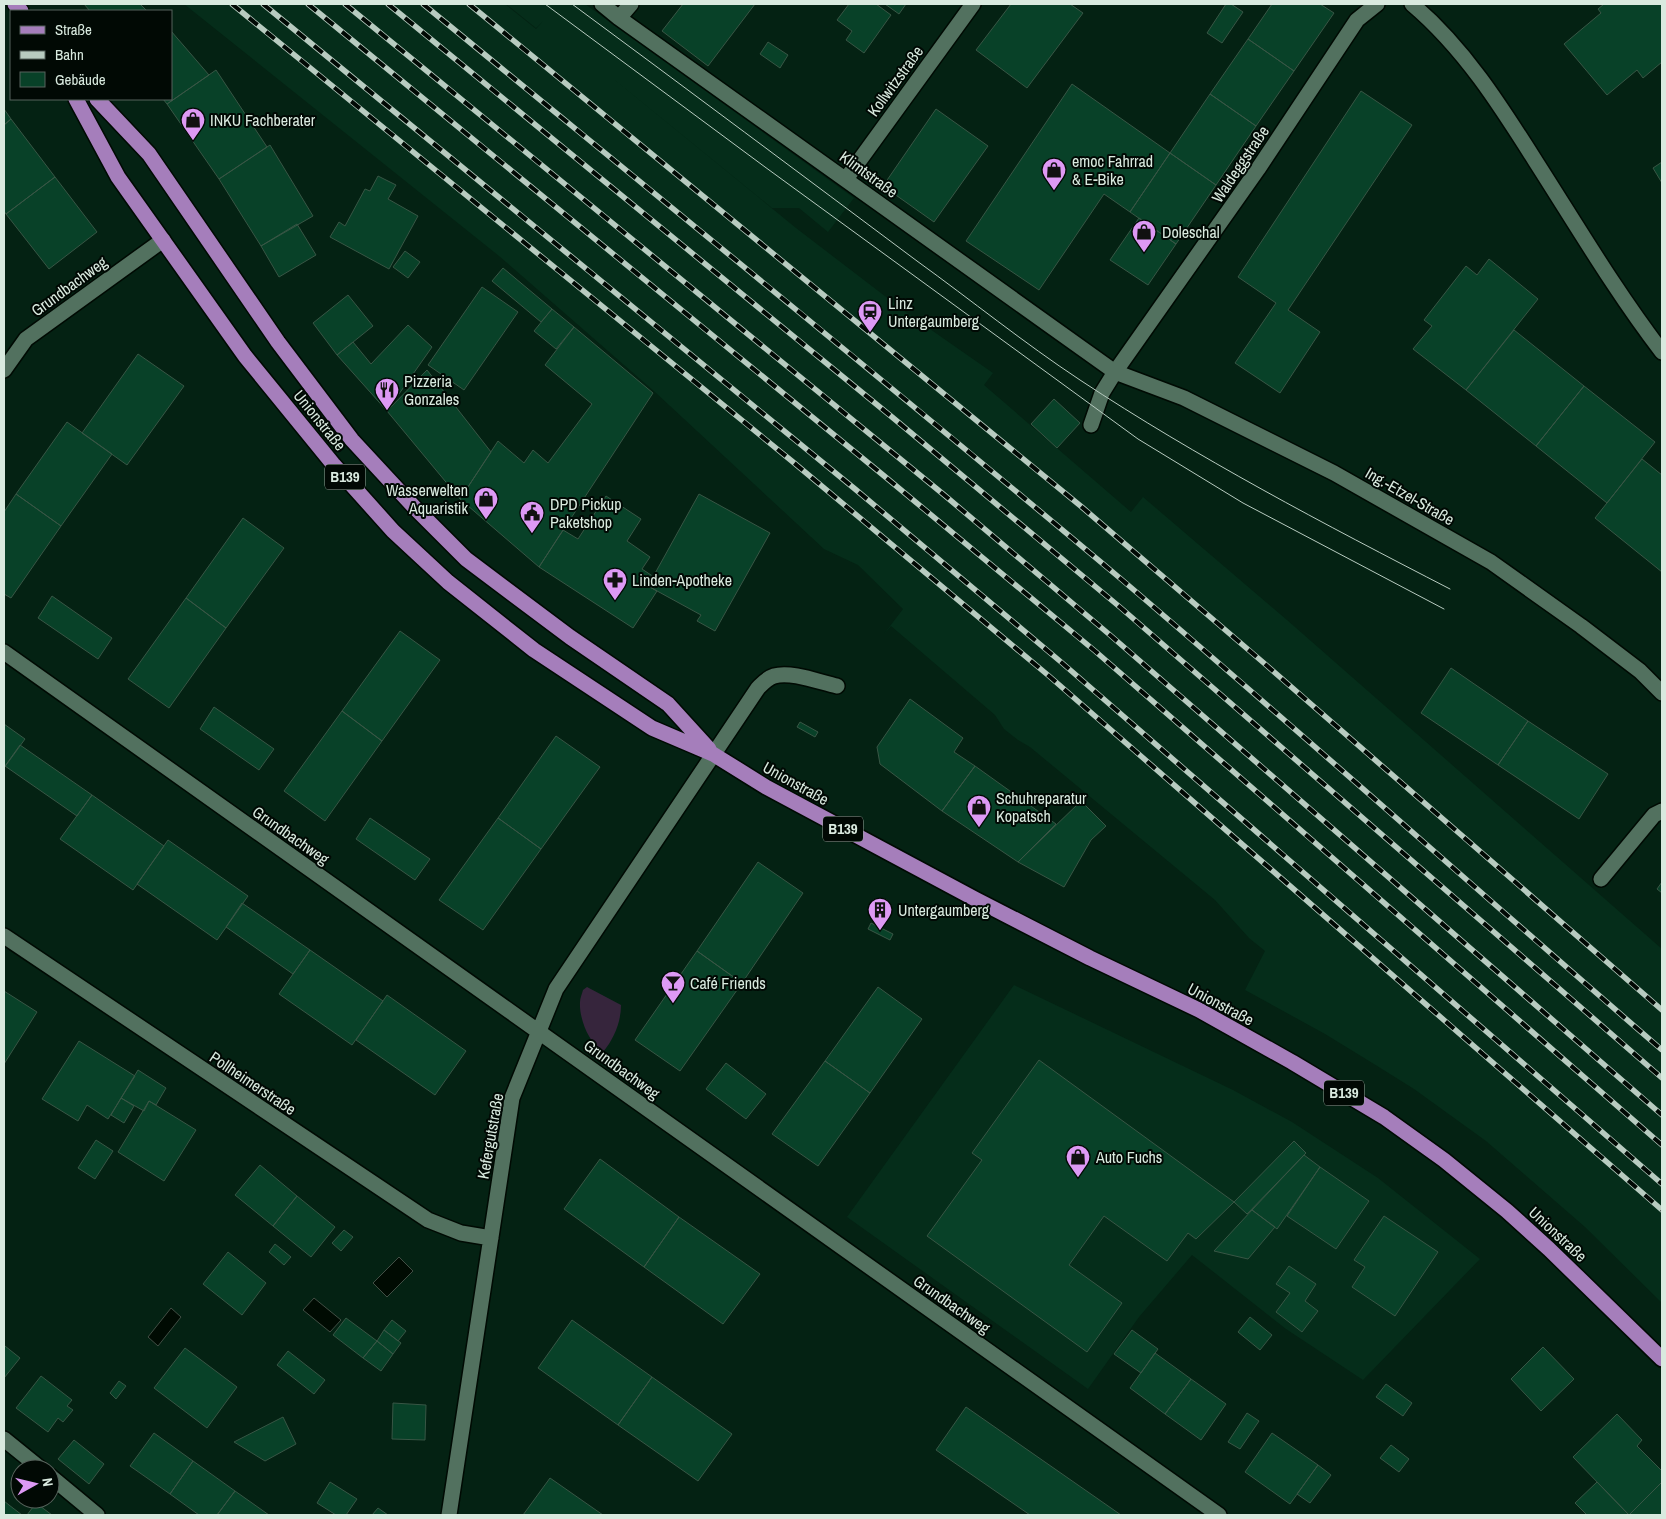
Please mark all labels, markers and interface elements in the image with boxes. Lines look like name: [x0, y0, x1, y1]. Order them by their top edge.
legend: [10, 10, 172, 100]
text: Straße: [55, 19, 92, 40]
street label: Kollwitzstraße: [862, 41, 928, 121]
text: Bahn: [55, 44, 84, 65]
text: Gebäude: [55, 69, 106, 90]
shop icon: INKU Fachberater: [180, 107, 206, 141]
place label: INKU Fachberater: [210, 109, 316, 131]
street label: Waldeggstraße: [1206, 121, 1274, 207]
street label: Klimtstraße: [835, 145, 903, 203]
place label: emoc Fahrrad & E-Bike: [1072, 150, 1153, 190]
shop icon: emoc Fahrrad & E-Bike: [1041, 157, 1067, 191]
shop icon: Doleschal: [1131, 219, 1157, 253]
place label: Doleschal: [1162, 221, 1220, 243]
street label: Grundbachweg: [27, 251, 112, 321]
place label: Linz Untergaumberg: [888, 292, 980, 332]
station icon: Linz Untergaumberg: [857, 299, 883, 333]
place label: Pizzeria Gonzales: [404, 370, 459, 410]
restaurant icon: Pizzeria Gonzales: [374, 377, 400, 411]
street label: Unionstraße: [289, 385, 351, 455]
street label: Ing.-Etzel-Straße: [1362, 462, 1458, 530]
road number: B139: [325, 464, 365, 490]
place label: Wasserwelten Aquaristik: [386, 479, 468, 519]
shop icon: Wasserwelten Aquaristik: [473, 486, 499, 520]
place label: DPD Pickup Paketshop: [550, 493, 621, 533]
public building icon: DPD Pickup Paketshop: [519, 500, 545, 534]
pharmacy icon: Linden-Apotheke: [602, 567, 628, 601]
place label: Linden-Apotheke: [632, 569, 732, 591]
street label: Unionstraße: [759, 756, 833, 810]
place label: Schuhreparatur Kopatsch: [996, 787, 1087, 827]
shop icon: Schuhreparatur Kopatsch: [966, 794, 992, 828]
street label: Grundbachweg: [248, 800, 334, 870]
road number: B139: [823, 816, 863, 842]
building icon: Untergaumberg: [867, 897, 893, 931]
place label: Untergaumberg: [898, 899, 990, 921]
bar icon: Café Friends: [660, 970, 686, 1004]
place label: Café Friends: [690, 972, 766, 994]
street label: Unionstraße: [1184, 977, 1258, 1031]
street label: Grundbachweg: [580, 1034, 665, 1104]
street label: Pollheimerstraße: [205, 1046, 301, 1120]
road number: B139: [1324, 1080, 1364, 1106]
street label: Kefergutstraße: [472, 1091, 508, 1181]
shop icon: Auto Fuchs: [1065, 1144, 1091, 1178]
place label: Auto Fuchs: [1095, 1146, 1162, 1168]
street label: Unionstraße: [1524, 1201, 1592, 1267]
street label: Grundbachweg: [909, 1269, 995, 1339]
north arrow: [10, 1459, 60, 1509]
text: N: [38, 1477, 57, 1488]

